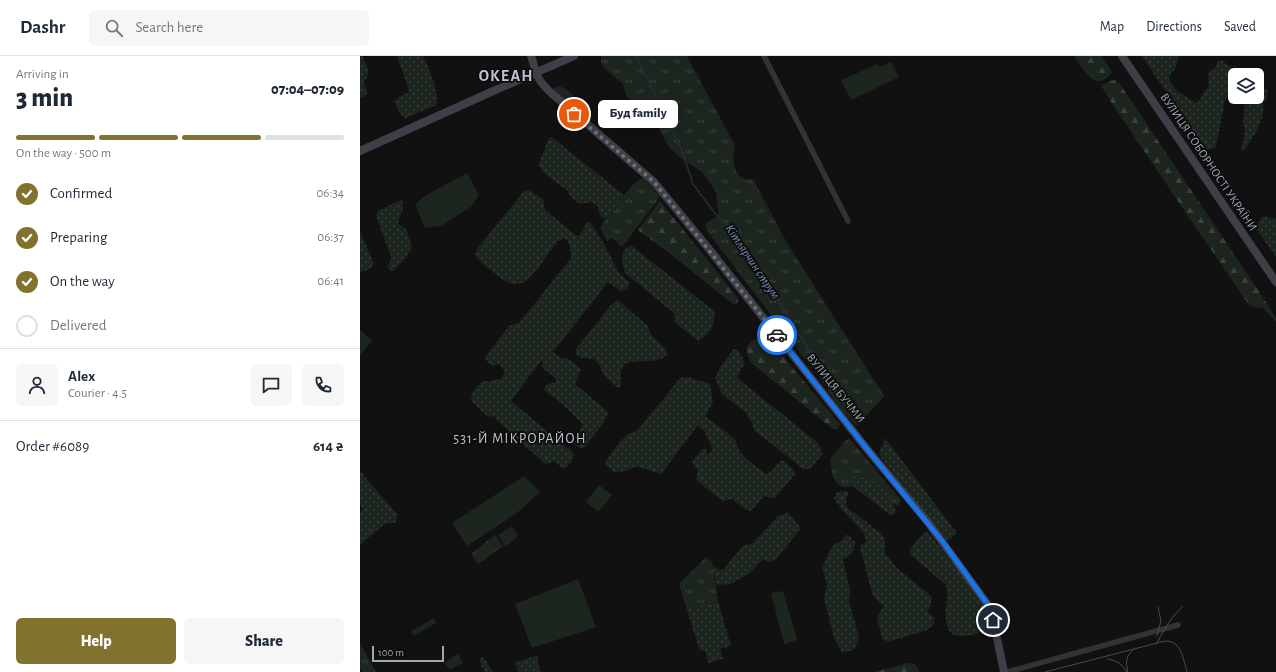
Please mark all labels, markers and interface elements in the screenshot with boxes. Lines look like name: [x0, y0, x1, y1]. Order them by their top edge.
search box: [89, 10, 369, 46]
icon: search: [103, 17, 125, 39]
text: Dashr: [20, 18, 65, 37]
text: Search here: [135, 20, 203, 35]
text: Map: [1100, 20, 1124, 34]
text: Directions: [1146, 20, 1202, 34]
text: Saved: [1224, 20, 1256, 34]
text: Arriving in: [16, 68, 69, 81]
district label: ОКЕАН: [478, 68, 534, 84]
map controls: [1228, 68, 1264, 104]
button: layers: [1228, 68, 1264, 104]
text: 07:04–07:09: [271, 82, 344, 97]
text: 3 min: [16, 85, 73, 111]
street label: ВУЛИЦЯ СОБОРНОСТІ УКРАЇНИ: [1158, 90, 1260, 233]
pin: [557, 97, 591, 131]
callout: Буд family: [598, 100, 678, 128]
icon: bag: [563, 103, 585, 125]
text: Буд family: [609, 107, 667, 120]
text: On the way · 500 m: [16, 147, 111, 160]
icon: check: [16, 183, 38, 205]
text: Confirmed: [50, 186, 112, 201]
text: 06:34: [316, 187, 344, 200]
water label: Кітлярчин струм: [722, 223, 782, 301]
icon: check: [16, 227, 38, 249]
text: Preparing: [50, 230, 107, 245]
text: 06:37: [317, 231, 344, 244]
icon: check: [16, 271, 38, 293]
text: On the way: [50, 274, 115, 289]
text: 06:41: [317, 275, 344, 288]
courier: [757, 315, 797, 355]
text: Delivered: [50, 318, 107, 333]
icon: car: [766, 324, 788, 346]
street label: ВУЛИЦЯ БУЧМИ: [805, 351, 867, 425]
button: person: [16, 364, 58, 406]
button: chat: [250, 364, 292, 406]
button: phone: [302, 364, 344, 406]
text: Alex: [68, 369, 95, 384]
text: Courier · 4.5: [68, 387, 127, 400]
district label: 531-Й МІКРОРАЙОН: [453, 431, 587, 446]
text: Order #6089: [16, 439, 89, 454]
text: 614 ₴: [313, 439, 344, 454]
pin: [976, 603, 1010, 637]
icon: home: [982, 609, 1004, 631]
button: Help: [16, 618, 176, 664]
button: Share: [184, 618, 344, 664]
scale bar: [372, 644, 444, 663]
text: 100 m: [378, 647, 404, 658]

